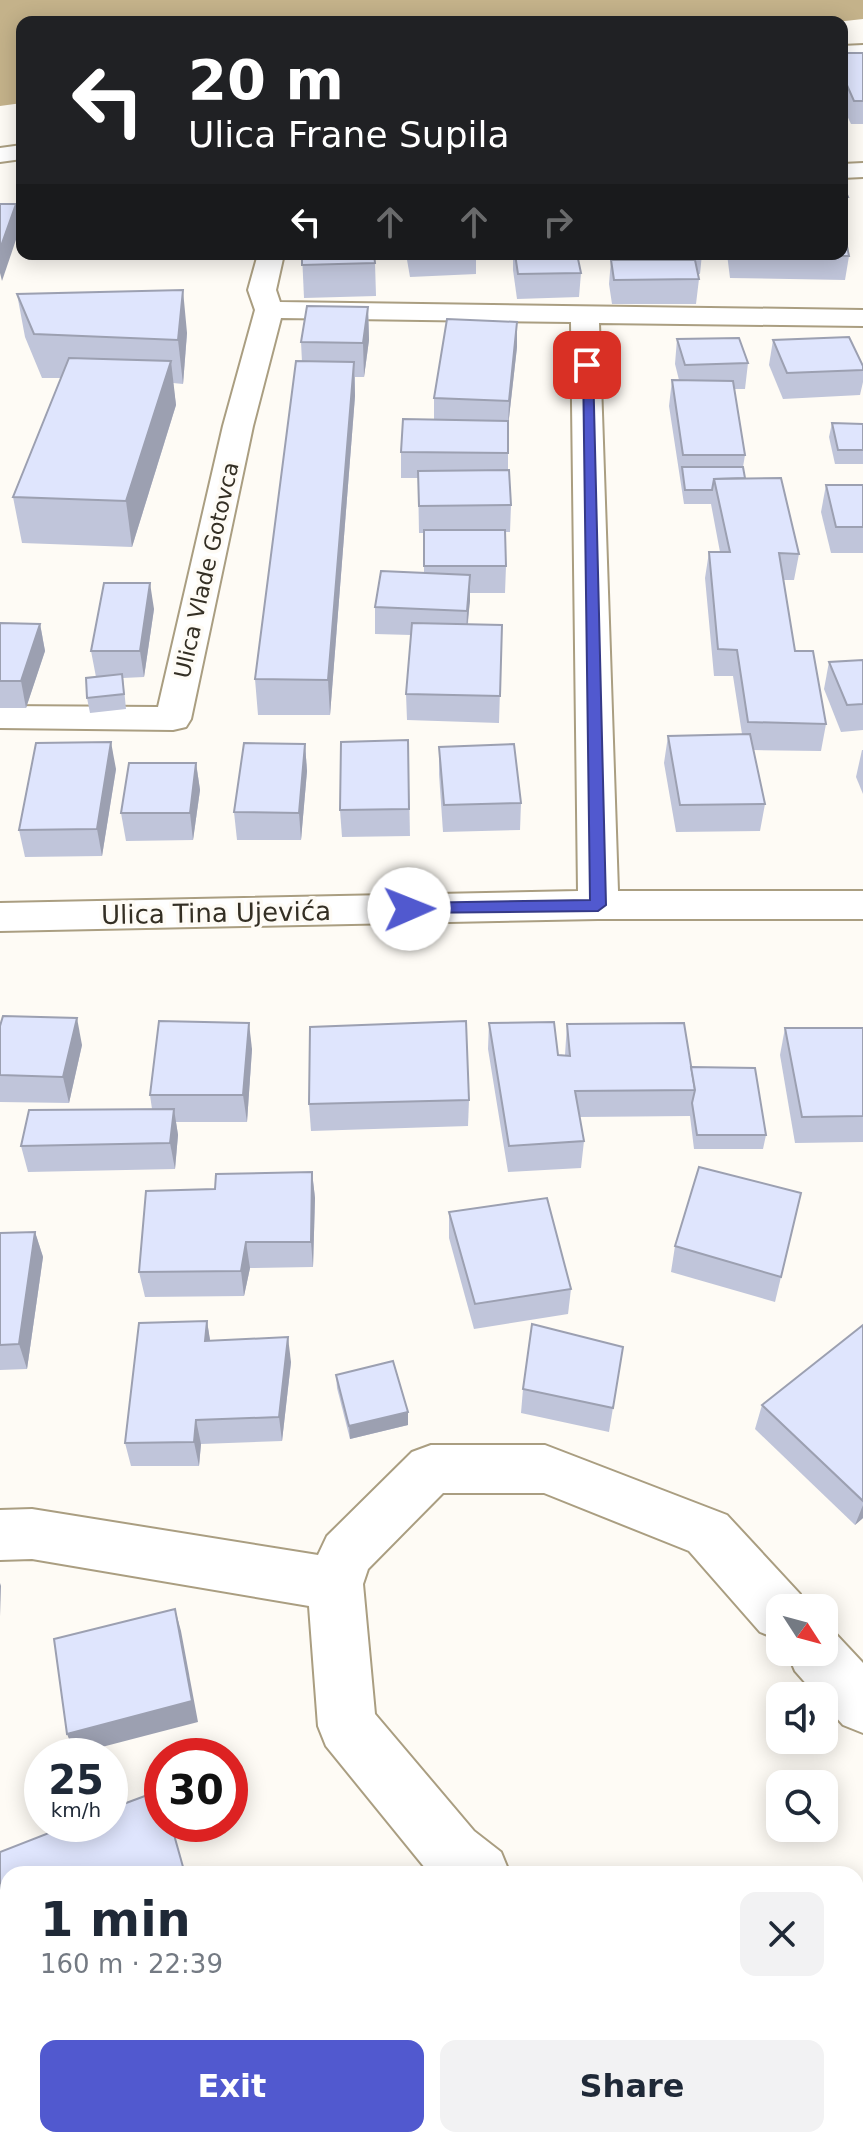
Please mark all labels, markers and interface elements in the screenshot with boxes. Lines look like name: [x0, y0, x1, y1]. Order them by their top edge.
text: 20 m: [188, 47, 344, 112]
icon: left: [56, 48, 160, 152]
text: Ulica Frane Supila: [188, 114, 510, 155]
icon: left: [284, 200, 328, 244]
icon: ahead: [368, 200, 412, 244]
icon: ahead: [452, 200, 496, 244]
icon: right: [536, 200, 580, 244]
pin: [553, 331, 621, 399]
icon: arrive: [565, 343, 609, 387]
street label: Ulica Vlade Gotovca: [169, 460, 244, 681]
position arrow: [367, 867, 451, 951]
street label: Ulica Tina Ujevića: [101, 896, 331, 930]
north arrow: [766, 1594, 838, 1666]
map controls: [766, 1594, 838, 1842]
button: sound: [766, 1682, 838, 1754]
speed limit sign: 30: [144, 1738, 248, 1842]
text: 25: [48, 1757, 104, 1803]
button: search: [766, 1770, 838, 1842]
text: km/h: [51, 1798, 101, 1822]
text: 1 min: [40, 1891, 191, 1947]
button: close: [740, 1892, 824, 1976]
text: 160 m · 22:39: [40, 1949, 223, 1979]
button: Exit: [40, 2040, 424, 2132]
button: Share: [440, 2040, 824, 2132]

